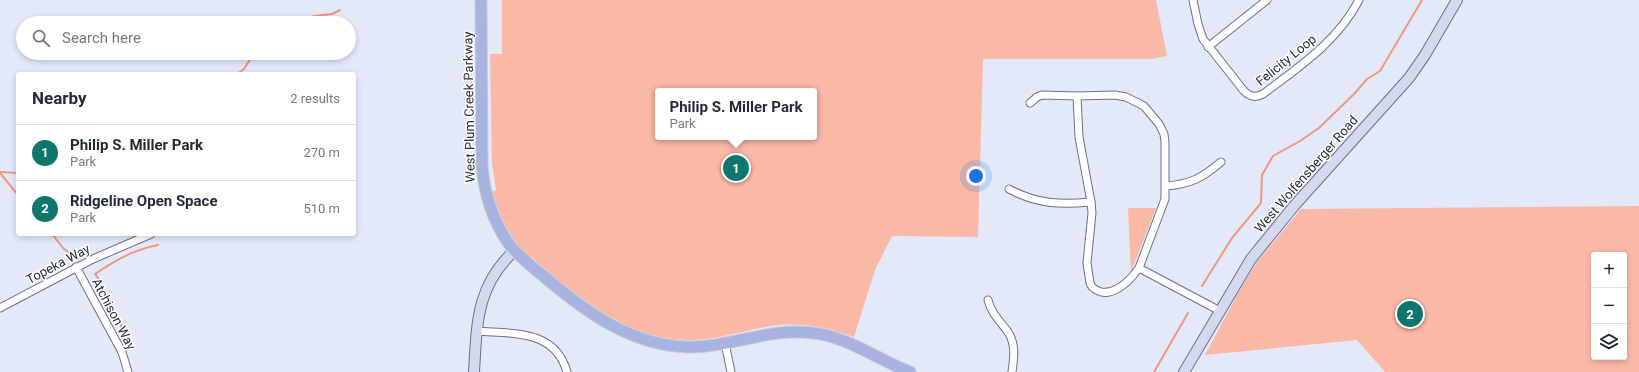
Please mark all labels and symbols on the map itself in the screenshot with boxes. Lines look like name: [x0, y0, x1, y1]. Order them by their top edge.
street label: West Plum Creek Parkway: [460, 31, 478, 183]
street label: Felicity Loop: [1253, 31, 1319, 89]
street label: West Wolfensberger Road: [1251, 113, 1361, 235]
pin: 1: [723, 153, 749, 183]
your location: [966, 166, 986, 186]
street label: Topeka Way: [24, 241, 92, 287]
street label: Atchison Way: [89, 276, 139, 352]
pin: 2: [1397, 299, 1423, 329]

